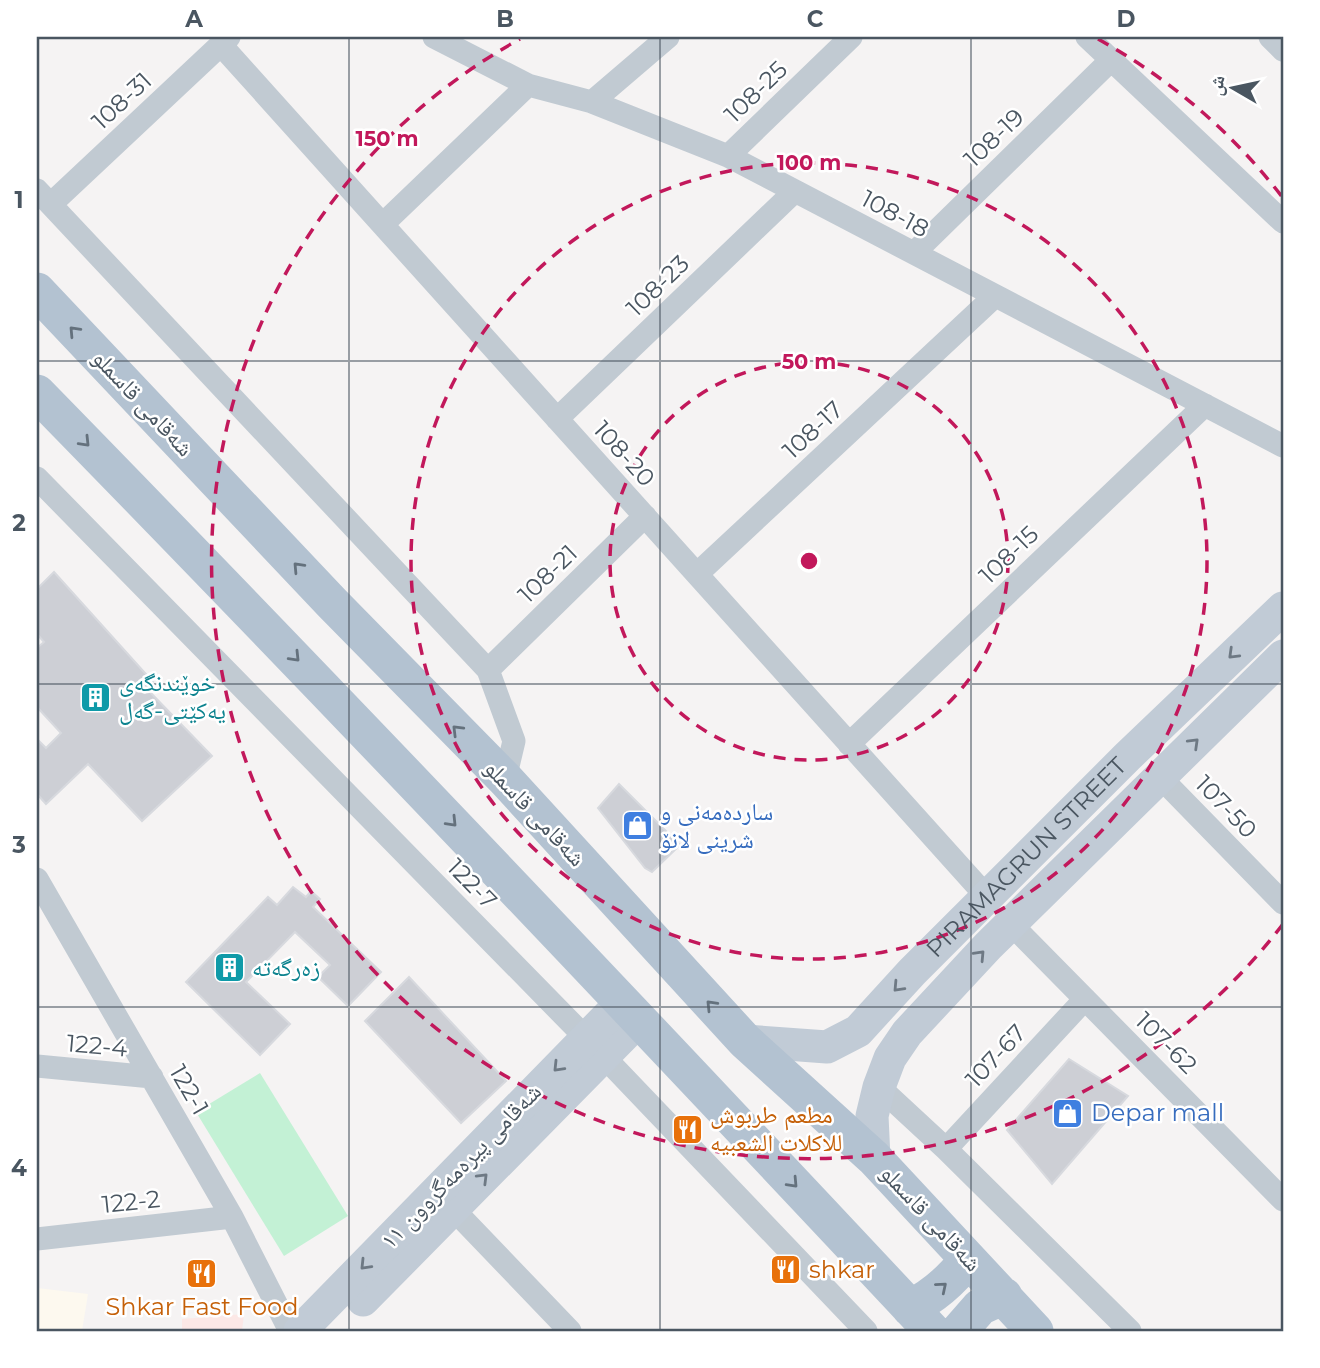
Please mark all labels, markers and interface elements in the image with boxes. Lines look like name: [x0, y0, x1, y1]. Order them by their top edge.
text: A: [184, 5, 203, 33]
text: B: [496, 5, 514, 33]
text: C: [807, 5, 824, 33]
text: D: [1117, 5, 1136, 33]
north arrow: [1198, 52, 1268, 122]
street label: 108-25: [718, 55, 793, 128]
street label: 108-31: [86, 66, 157, 135]
text: ش: [1204, 74, 1230, 97]
street label: 108-19: [958, 102, 1030, 173]
text: 150 m: [356, 126, 418, 151]
text: 100 m: [777, 150, 841, 175]
street label: 108-18: [856, 184, 934, 243]
text: 1: [14, 186, 24, 214]
street label: 108-23: [620, 249, 695, 322]
one-way arrow: [70, 326, 83, 339]
street label: شەقامی قاسملو: [87, 343, 200, 462]
text: 50 m: [782, 349, 836, 374]
street label: 108-17: [777, 395, 849, 465]
street label: 108-20: [587, 415, 661, 492]
one-way arrow: [76, 434, 89, 447]
text: 2: [12, 509, 26, 537]
street label: 108-15: [973, 520, 1044, 590]
street label: 108-21: [512, 539, 583, 609]
centre of rings: [797, 549, 821, 573]
one-way arrow: [294, 562, 307, 575]
one-way arrow: [1229, 646, 1242, 659]
one-way arrow: [287, 649, 299, 662]
place label: خوێندنگەی یەکێتی-گەل: [119, 668, 226, 725]
building icon: خوێندنگەی یەکێتی-گەل: [79, 680, 113, 714]
one-way arrow: [453, 725, 466, 738]
one-way arrow: [1186, 739, 1199, 752]
street label: PIRAMAGRUN STREET: [920, 751, 1132, 963]
street label: شەقامی قاسملو: [479, 753, 592, 872]
street label: 107-50: [1190, 769, 1263, 844]
place label: ساردەمەنی و شرینی لانۆ: [660, 797, 773, 854]
shop icon: ساردەمەنی و شرینی لانۆ: [620, 809, 654, 843]
one-way arrow: [444, 814, 456, 827]
text: 3: [11, 831, 26, 859]
street label: 122-7: [442, 852, 503, 915]
one-way arrow: [971, 950, 984, 963]
building icon: زەرگەتە: [212, 951, 246, 985]
place label: زەرگەتە: [252, 953, 320, 982]
one-way arrow: [894, 979, 906, 992]
one-way arrow: [707, 1000, 720, 1013]
street label: 107-62: [1130, 1006, 1203, 1079]
street label: 107-67: [959, 1018, 1032, 1093]
street label: 122-4: [65, 1028, 129, 1063]
street label: 122-1: [164, 1059, 215, 1120]
one-way arrow: [553, 1059, 566, 1072]
street label: شەقامی پیرەمەگروون ١١: [374, 1077, 547, 1255]
shop icon: Depar mall: [1051, 1096, 1085, 1130]
place label: Depar mall: [1091, 1098, 1224, 1127]
place label: مطعم طربوش للاكلات الشعبيه: [710, 1100, 842, 1157]
restaurant icon: مطعم طربوش للاكلات الشعبيه: [670, 1112, 704, 1146]
text: 4: [11, 1154, 27, 1182]
street label: شەقامی قاسملو: [875, 1158, 988, 1277]
one-way arrow: [475, 1174, 487, 1186]
one-way arrow: [785, 1175, 797, 1188]
street label: 122-2: [100, 1184, 161, 1219]
restaurant icon: shkar: [769, 1253, 803, 1287]
place label: shkar: [809, 1255, 875, 1284]
restaurant icon: Shkar Fast Food: [185, 1256, 219, 1290]
one-way arrow: [360, 1257, 373, 1270]
one-way arrow: [934, 1283, 947, 1295]
place label: Shkar Fast Food: [106, 1292, 298, 1321]

